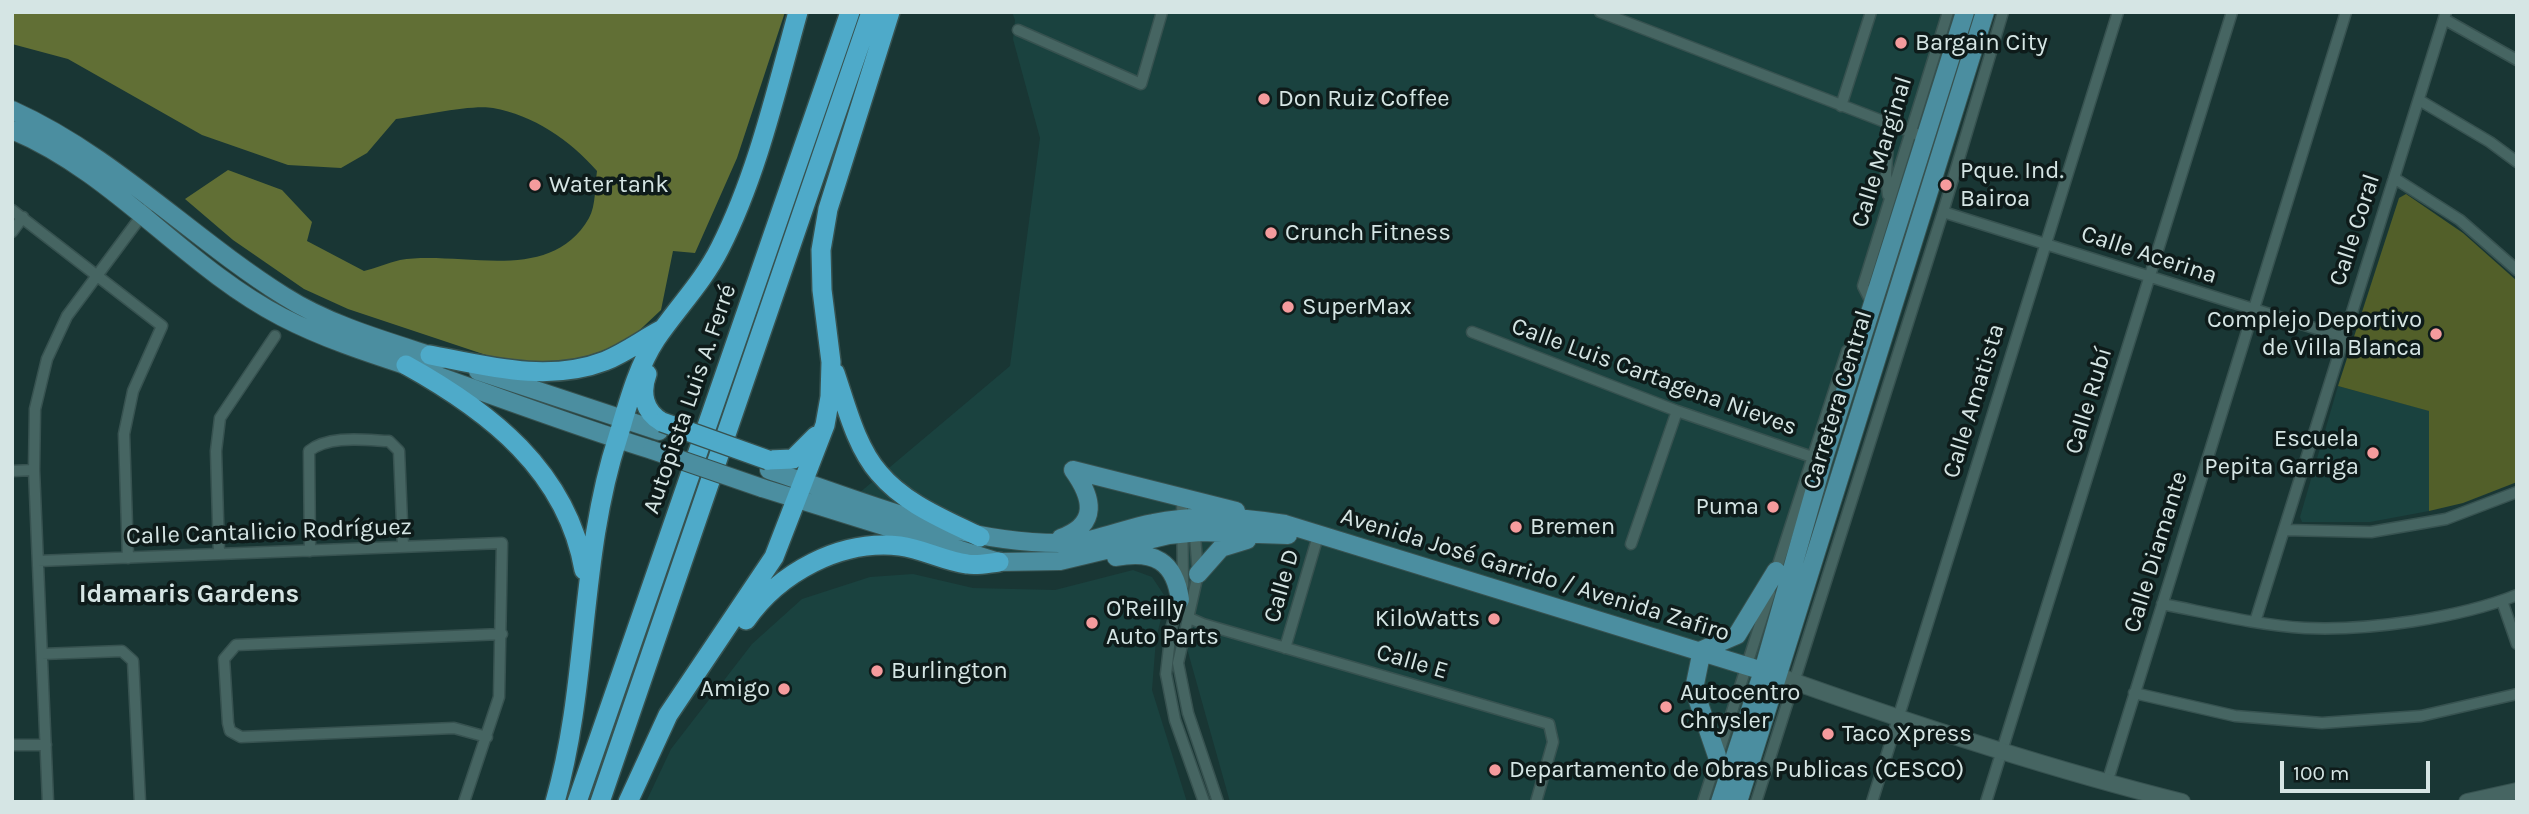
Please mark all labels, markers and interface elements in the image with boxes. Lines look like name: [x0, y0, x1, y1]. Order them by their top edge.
place label: Bargain City: [1915, 29, 2048, 57]
marker: Bargain City: [1893, 35, 1909, 51]
street label: Calle Marginal: [1845, 73, 1919, 231]
place label: Don Ruiz Coffee: [1278, 85, 1450, 113]
marker: Don Ruiz Coffee: [1256, 91, 1272, 107]
place label: Pque. Ind. Bairoa: [1960, 157, 2064, 213]
street label: Calle Coral: [2323, 170, 2387, 290]
place label: Water tank: [549, 171, 669, 199]
marker: Water tank: [527, 177, 543, 193]
marker: Pque. Ind. Bairoa: [1938, 177, 1954, 193]
place label: Crunch Fitness: [1285, 219, 1451, 247]
street label: Calle Acerina: [2077, 219, 2221, 291]
marker: Crunch Fitness: [1263, 225, 1279, 241]
street label: Autopista Luis A. Ferré: [637, 280, 743, 518]
place label: SuperMax: [1302, 293, 1412, 321]
marker: SuperMax: [1280, 299, 1296, 315]
place label: Complejo Deportivo de Villa Blanca: [2207, 306, 2422, 362]
street label: Carretera Central: [1797, 307, 1879, 493]
street label: Calle Luis Cartagena Nieves: [1507, 312, 1801, 442]
street label: Calle Amatista: [1937, 320, 2011, 482]
marker: Complejo Deportivo de Villa Blanca: [2428, 326, 2444, 342]
street label: Calle Rubí: [2059, 344, 2119, 458]
place label: Escuela Pepita Garriga: [2204, 425, 2359, 481]
marker: Escuela Pepita Garriga: [2365, 445, 2381, 461]
street label: Calle Diamante: [2118, 468, 2194, 636]
place label: Puma: [1696, 493, 1759, 521]
marker: Puma: [1765, 499, 1781, 515]
street label: Avenida José Garrido / Avenida Zafiro: [1337, 502, 1733, 648]
street label: Calle Cantalicio Rodríguez: [126, 513, 412, 551]
place label: Bremen: [1530, 513, 1615, 541]
marker: Bremen: [1508, 519, 1524, 535]
street label: Calle D: [1258, 546, 1306, 626]
district label: Idamaris Gardens: [79, 579, 299, 611]
place label: O'Reilly Auto Parts: [1106, 595, 1219, 651]
place label: KiloWatts: [1375, 605, 1480, 633]
marker: KiloWatts: [1486, 611, 1502, 627]
marker: O'Reilly Auto Parts: [1084, 615, 1100, 631]
street label: Calle E: [1373, 638, 1451, 686]
place label: Burlington: [891, 657, 1008, 685]
marker: Burlington: [869, 663, 885, 679]
place label: Amigo: [700, 675, 770, 703]
place label: Autocentro Chrysler: [1680, 679, 1800, 735]
marker: Amigo: [776, 681, 792, 697]
marker: Autocentro Chrysler: [1658, 699, 1674, 715]
place label: Taco Xpress: [1842, 720, 1972, 748]
marker: Taco Xpress: [1820, 726, 1836, 742]
scale bar: [2284, 748, 2434, 792]
place label: Departamento de Obras Publicas (CESCO): [1509, 756, 1964, 784]
text: 100 m: [2293, 761, 2350, 785]
marker: Departamento de Obras Publicas (CESCO): [1487, 762, 1503, 778]

